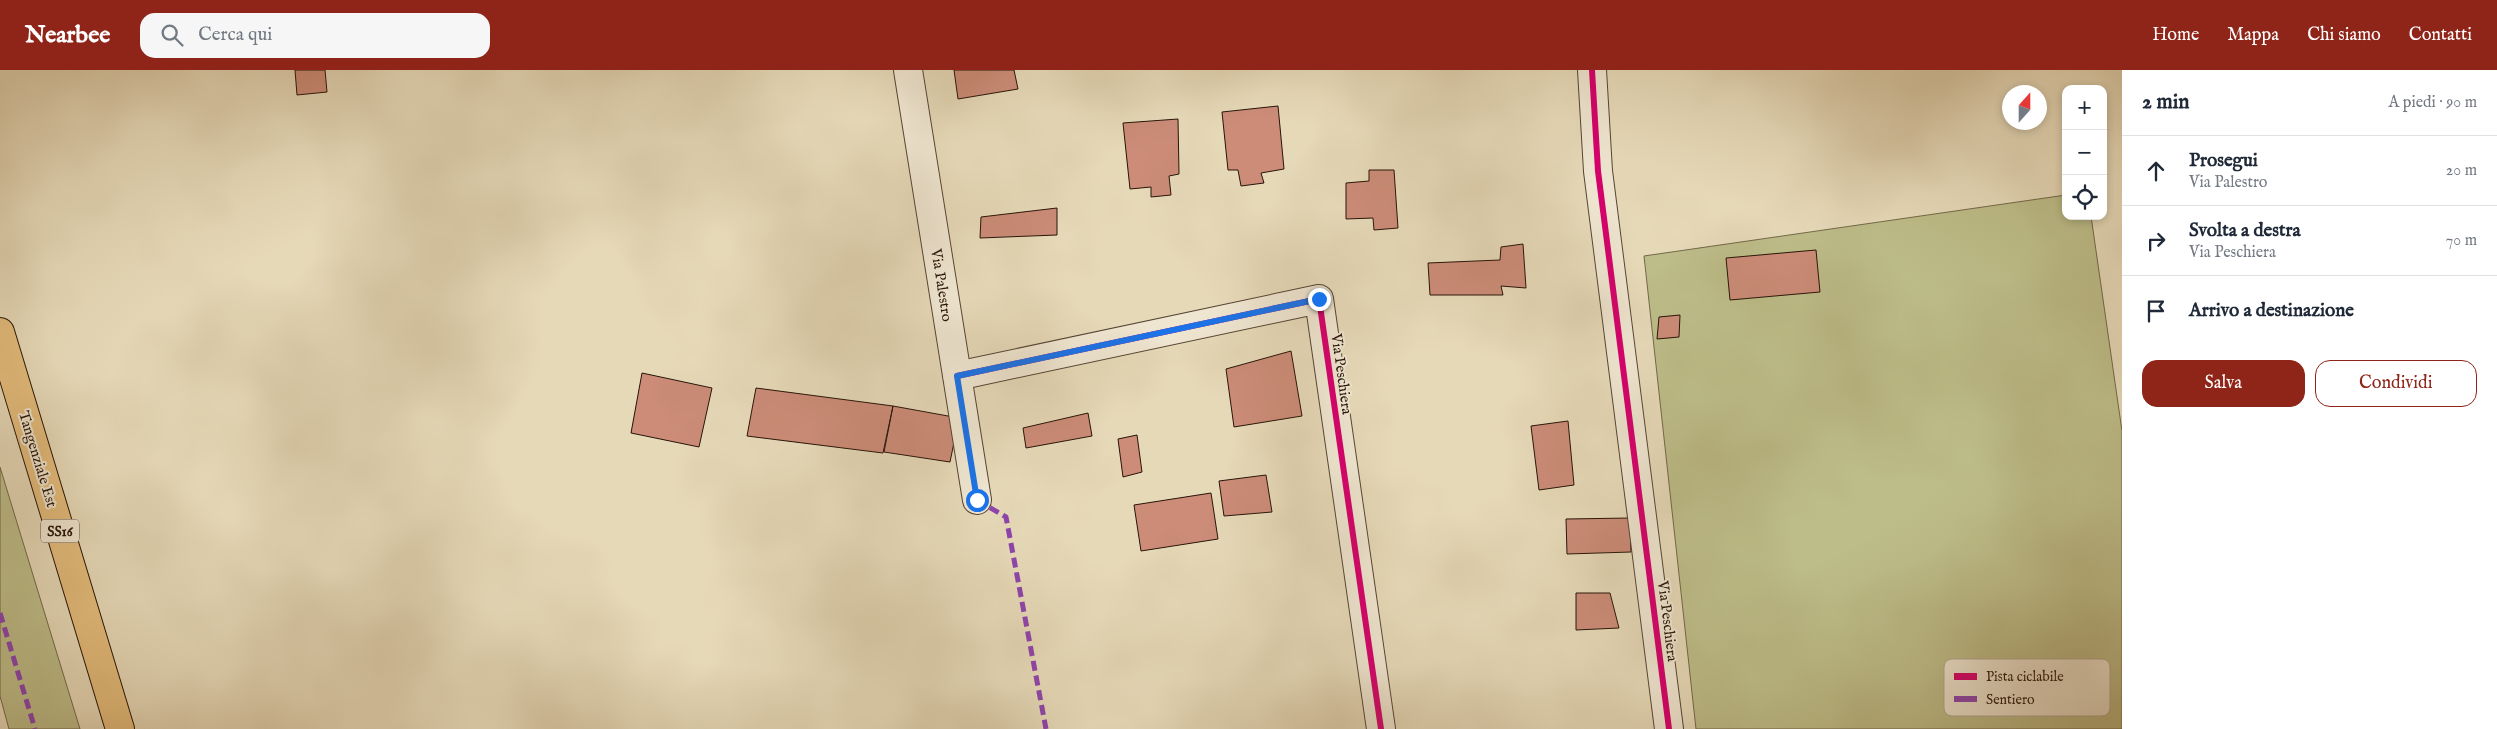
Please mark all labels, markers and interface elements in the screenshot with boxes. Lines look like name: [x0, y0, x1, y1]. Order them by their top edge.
search box: [140, 13, 490, 58]
text: Nearbee: [25, 20, 110, 51]
icon: search: [158, 21, 186, 49]
text: Cerca qui: [198, 23, 272, 47]
text: Home: [2152, 24, 2199, 47]
text: Mappa: [2227, 24, 2279, 47]
text: Chi siamo: [2307, 24, 2381, 47]
text: Contatti: [2409, 24, 2472, 47]
north arrow: [2002, 85, 2047, 130]
map controls: [2062, 85, 2107, 220]
button: +: [2062, 85, 2107, 130]
text: 2 min: [2142, 89, 2189, 116]
text: A piedi · 90 m: [2389, 93, 2477, 113]
button: −: [2062, 130, 2107, 175]
text: Prosegui: [2189, 149, 2258, 173]
icon: ahead: [2142, 157, 2170, 185]
text: 20 m: [2446, 161, 2477, 181]
text: Via Palestro: [2189, 173, 2267, 193]
button: locate: [2062, 175, 2107, 220]
text: Svolta a destra: [2189, 219, 2301, 243]
icon: right: [2142, 227, 2170, 255]
text: 70 m: [2446, 231, 2477, 251]
text: Via Peschiera: [2189, 243, 2276, 263]
street label: Via Palestro: [926, 246, 957, 323]
route end: [1308, 288, 1331, 311]
icon: arrive: [2142, 297, 2170, 325]
text: Arrivo a destinazione: [2189, 299, 2354, 323]
street label: Via Peschiera: [1326, 331, 1357, 416]
button: Salva: [2142, 360, 2305, 407]
button: Condividi: [2315, 360, 2477, 407]
street label: Tangenziale Est: [14, 409, 61, 510]
route start: [966, 489, 989, 512]
road number: SS16: [41, 520, 79, 542]
street label: Via Peschiera: [1653, 578, 1682, 663]
legend: [1944, 659, 2110, 716]
text: Pista ciclabile: [1986, 668, 2064, 686]
text: Sentiero: [1986, 691, 2035, 709]

